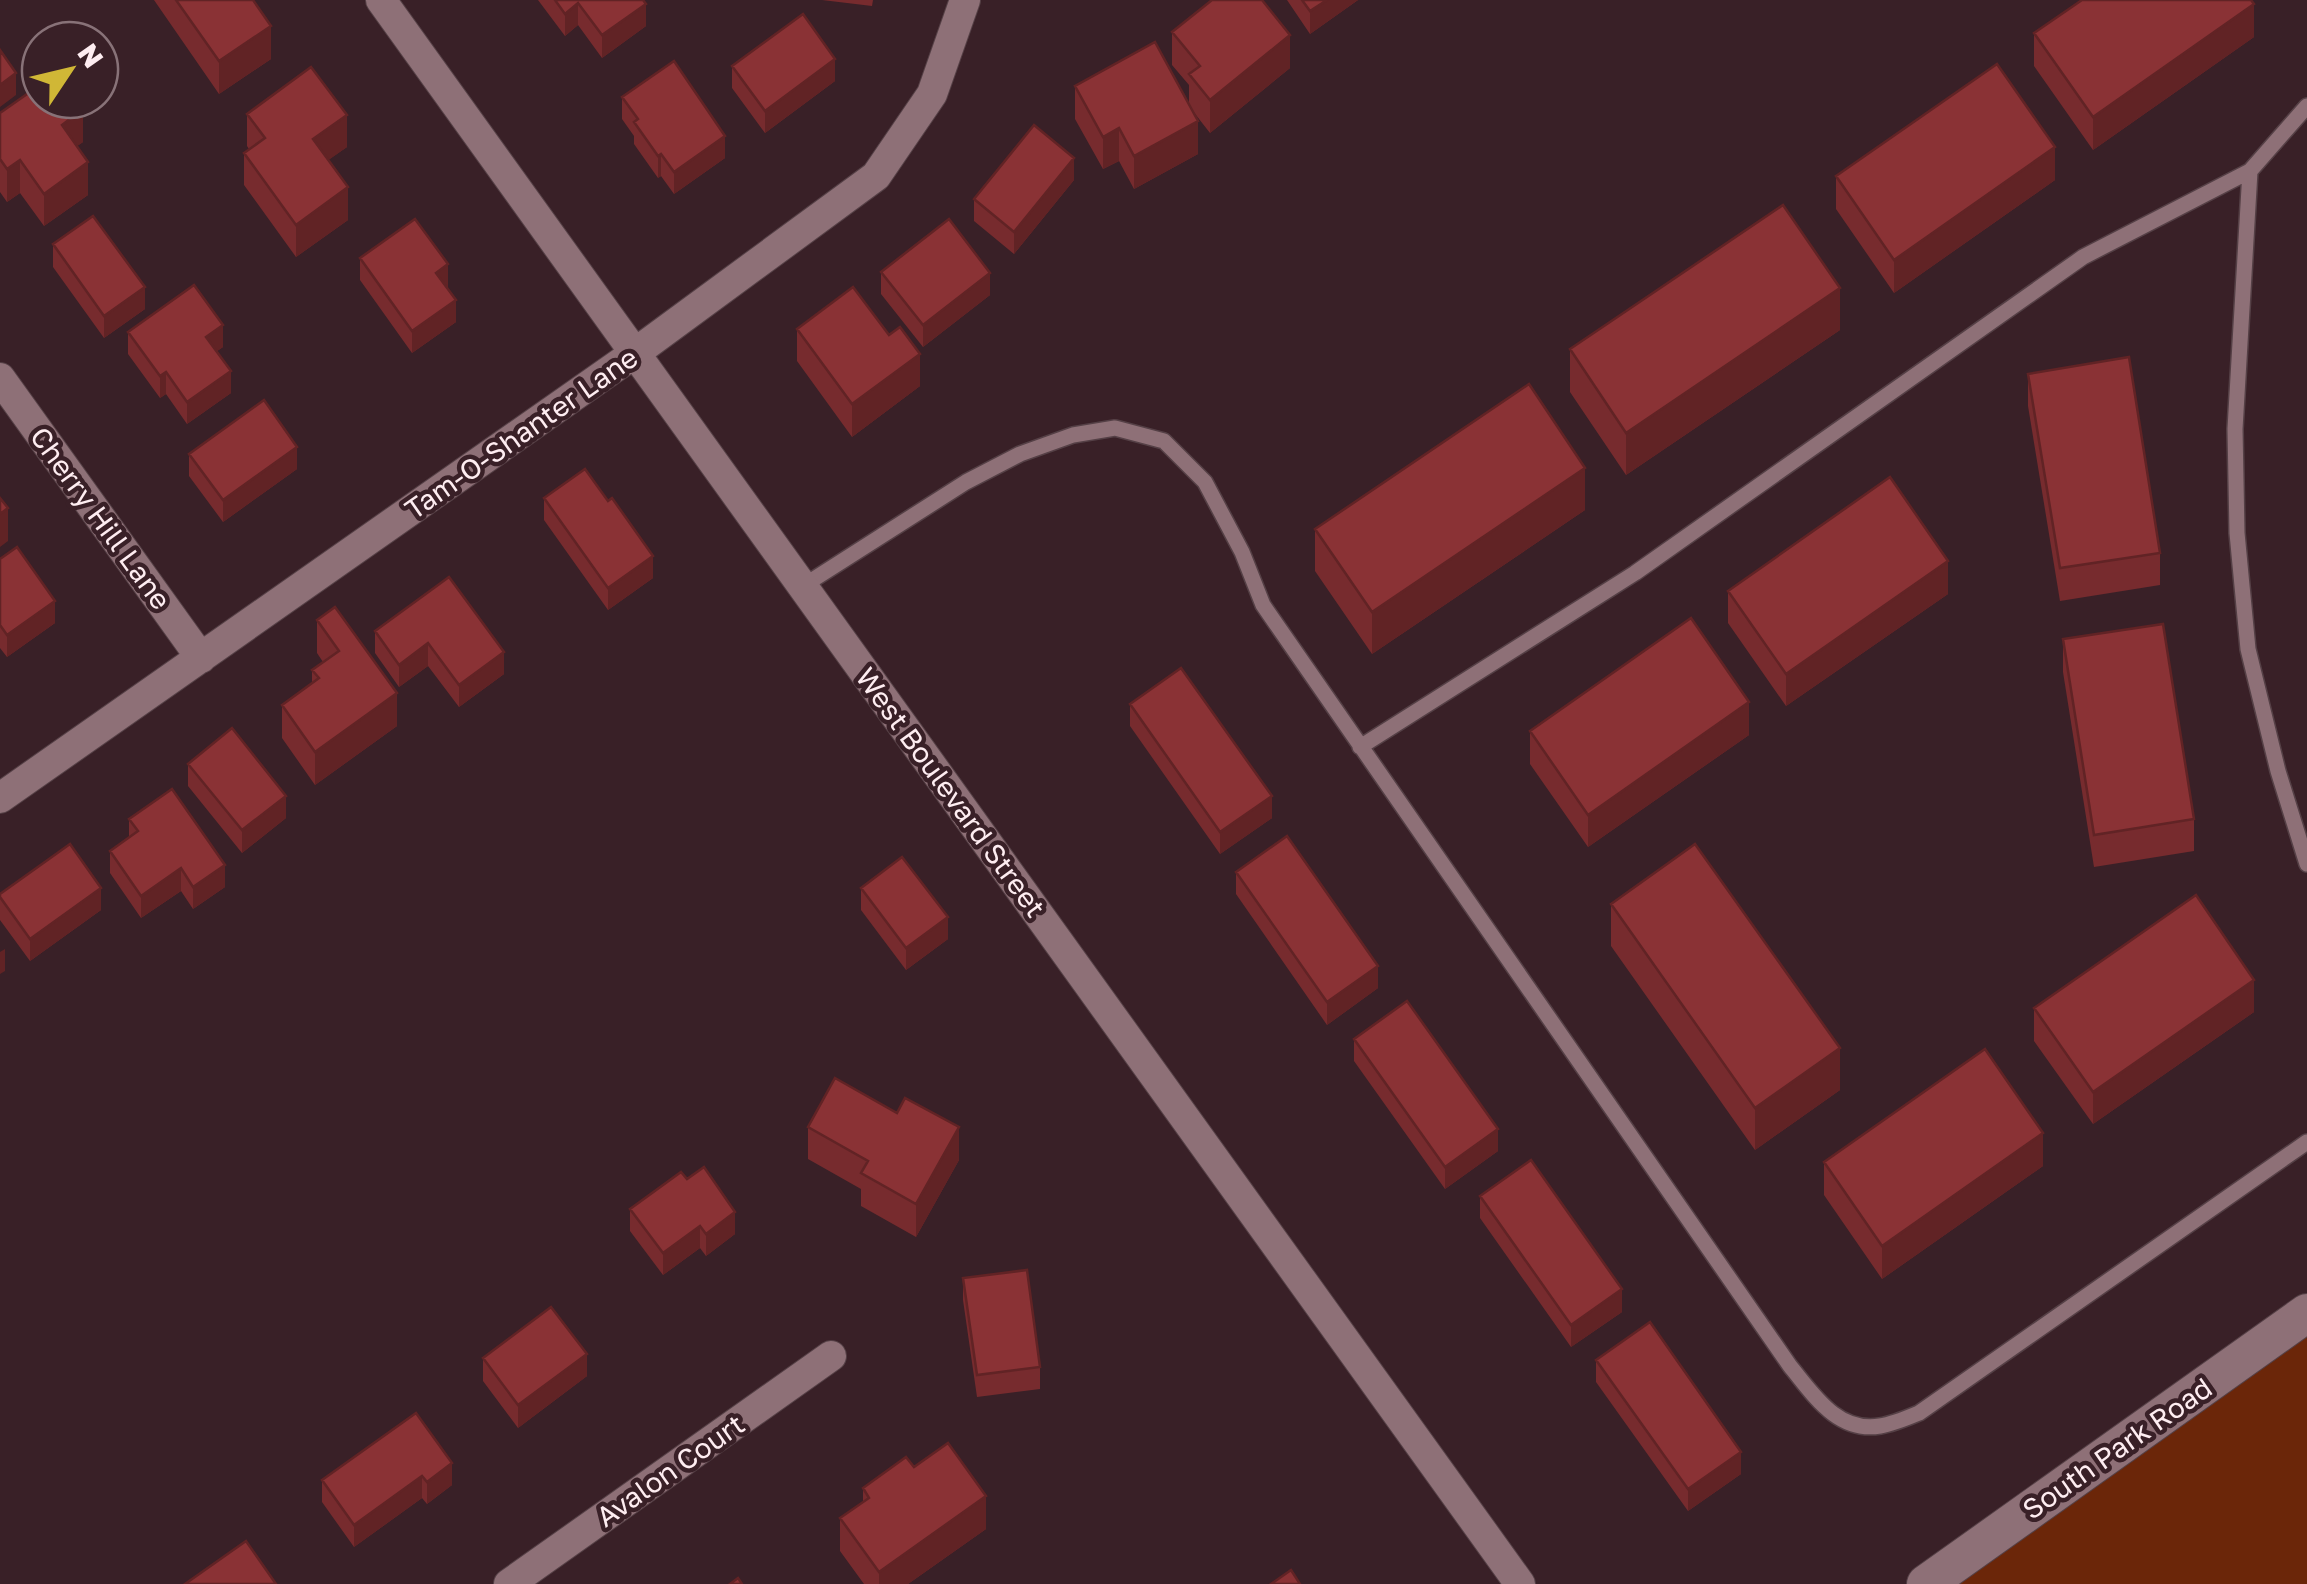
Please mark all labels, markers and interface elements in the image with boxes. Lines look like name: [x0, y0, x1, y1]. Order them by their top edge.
north arrow: [20, 20, 120, 120]
text: N: [71, 37, 111, 74]
street label: Tam-O-Shanter Lane: [398, 340, 644, 526]
street label: Cherry Hill Lane: [24, 420, 178, 616]
street label: West Boulevard Street: [849, 661, 1053, 923]
street label: South Park Road: [2016, 1370, 2218, 1526]
street label: Avalon Court: [590, 1407, 750, 1533]

